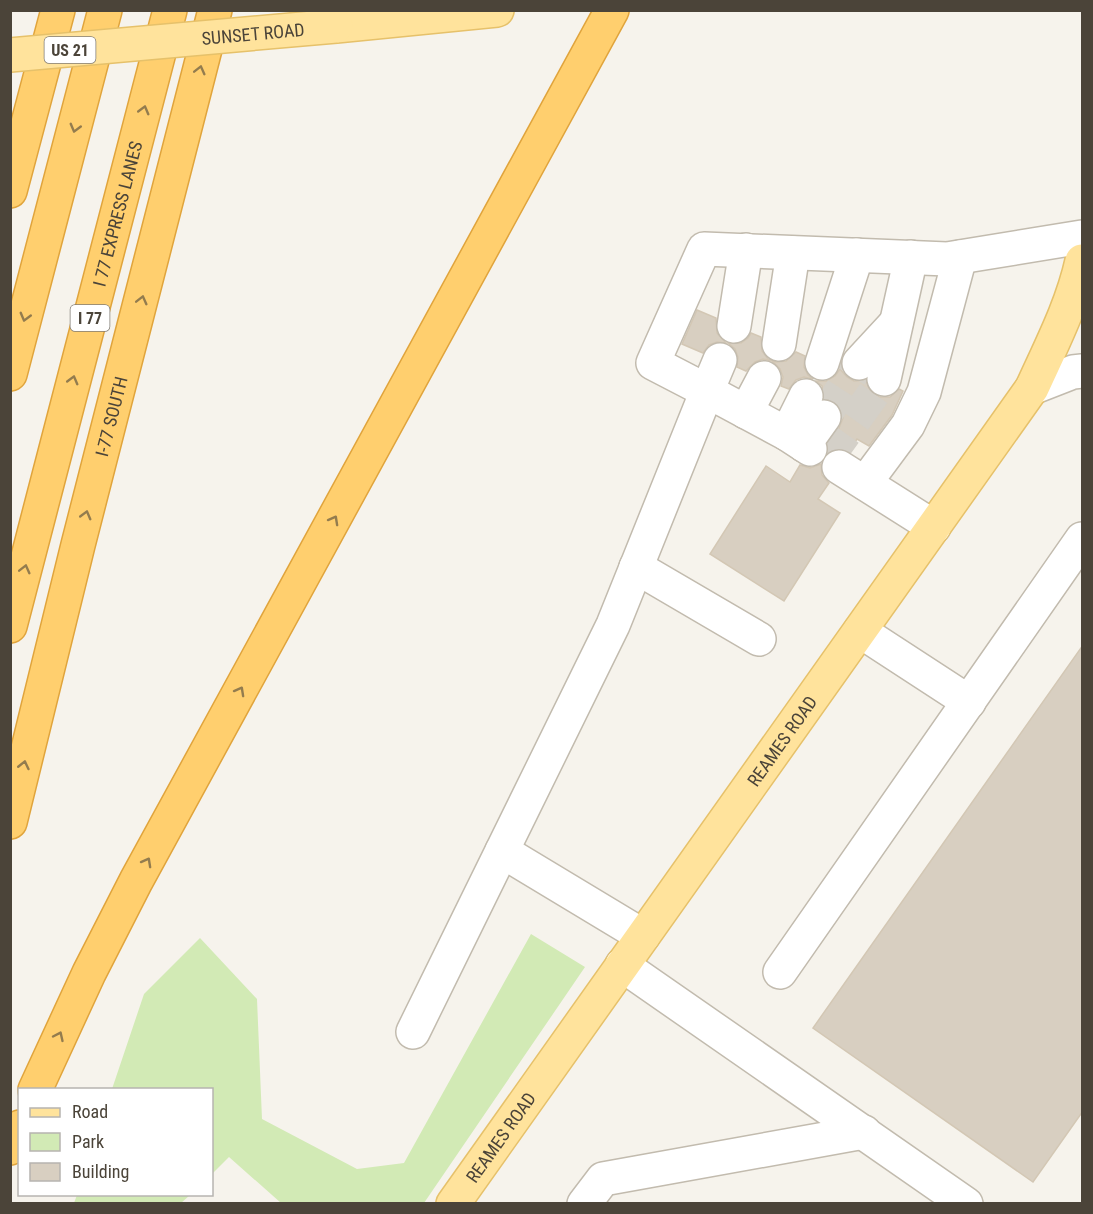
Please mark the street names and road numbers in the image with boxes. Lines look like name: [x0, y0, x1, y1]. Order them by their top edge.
street label: SUNSET ROAD: [201, 18, 305, 48]
road number: US 21: [44, 37, 96, 63]
street label: I 77 EXPRESS LANES: [88, 139, 146, 289]
road number: I 77: [70, 305, 110, 331]
street label: I-77 SOUTH: [91, 374, 131, 459]
street label: REAMES ROAD: [743, 692, 821, 790]
street label: REAMES ROAD: [461, 1088, 540, 1186]

